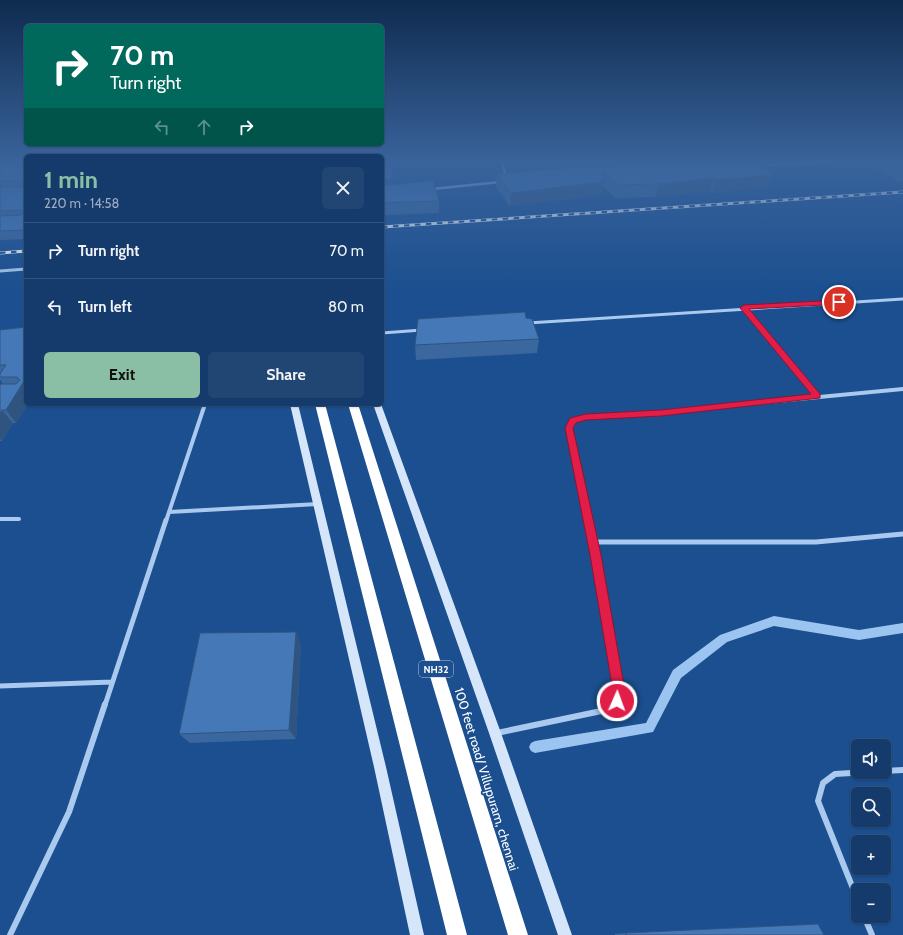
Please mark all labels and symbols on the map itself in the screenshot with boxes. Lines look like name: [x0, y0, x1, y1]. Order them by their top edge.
pin: [822, 285, 856, 319]
road number: NH32: [419, 661, 453, 677]
position arrow: [596, 680, 638, 722]
street label: 100 feet road/ Villupuram, chennai: [451, 686, 523, 872]

